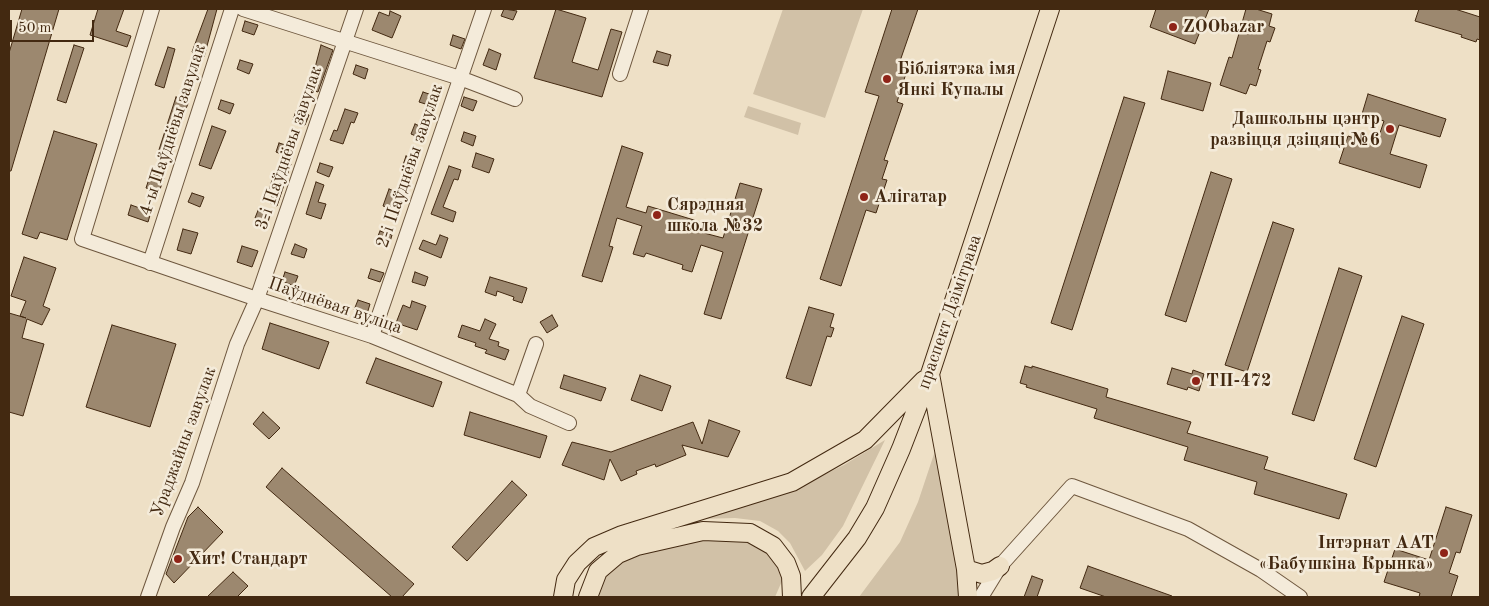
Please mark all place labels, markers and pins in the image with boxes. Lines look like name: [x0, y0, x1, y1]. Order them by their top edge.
place label: ZOObazar: [1183, 16, 1264, 38]
marker: ZOObazar: [1167, 21, 1179, 33]
place label: Бібліятэка імя Янкі Купалы: [897, 58, 1016, 100]
marker: Бібліятэка імя Янкі Купалы: [881, 73, 893, 85]
place label: Дашкольны цэнтр развіцця дзіцяці №6: [1210, 108, 1380, 150]
marker: Дашкольны цэнтр развіцця дзіцяці №6: [1384, 123, 1396, 135]
place label: Алігатар: [874, 186, 947, 208]
marker: Алігатар: [858, 191, 870, 203]
place label: Сярэдняя школа №32: [667, 194, 763, 236]
marker: Сярэдняя школа №32: [651, 209, 663, 221]
place label: ТП-472: [1206, 370, 1271, 392]
marker: ТП-472: [1190, 375, 1202, 387]
place label: Інтэрнат ААТ «Бабушкіна Крынка»: [1259, 532, 1434, 574]
marker: Інтэрнат ААТ «Бабушкіна Крынка»: [1438, 547, 1450, 559]
place label: Хит! Стандарт: [188, 548, 307, 570]
marker: Хит! Стандарт: [172, 553, 184, 565]

